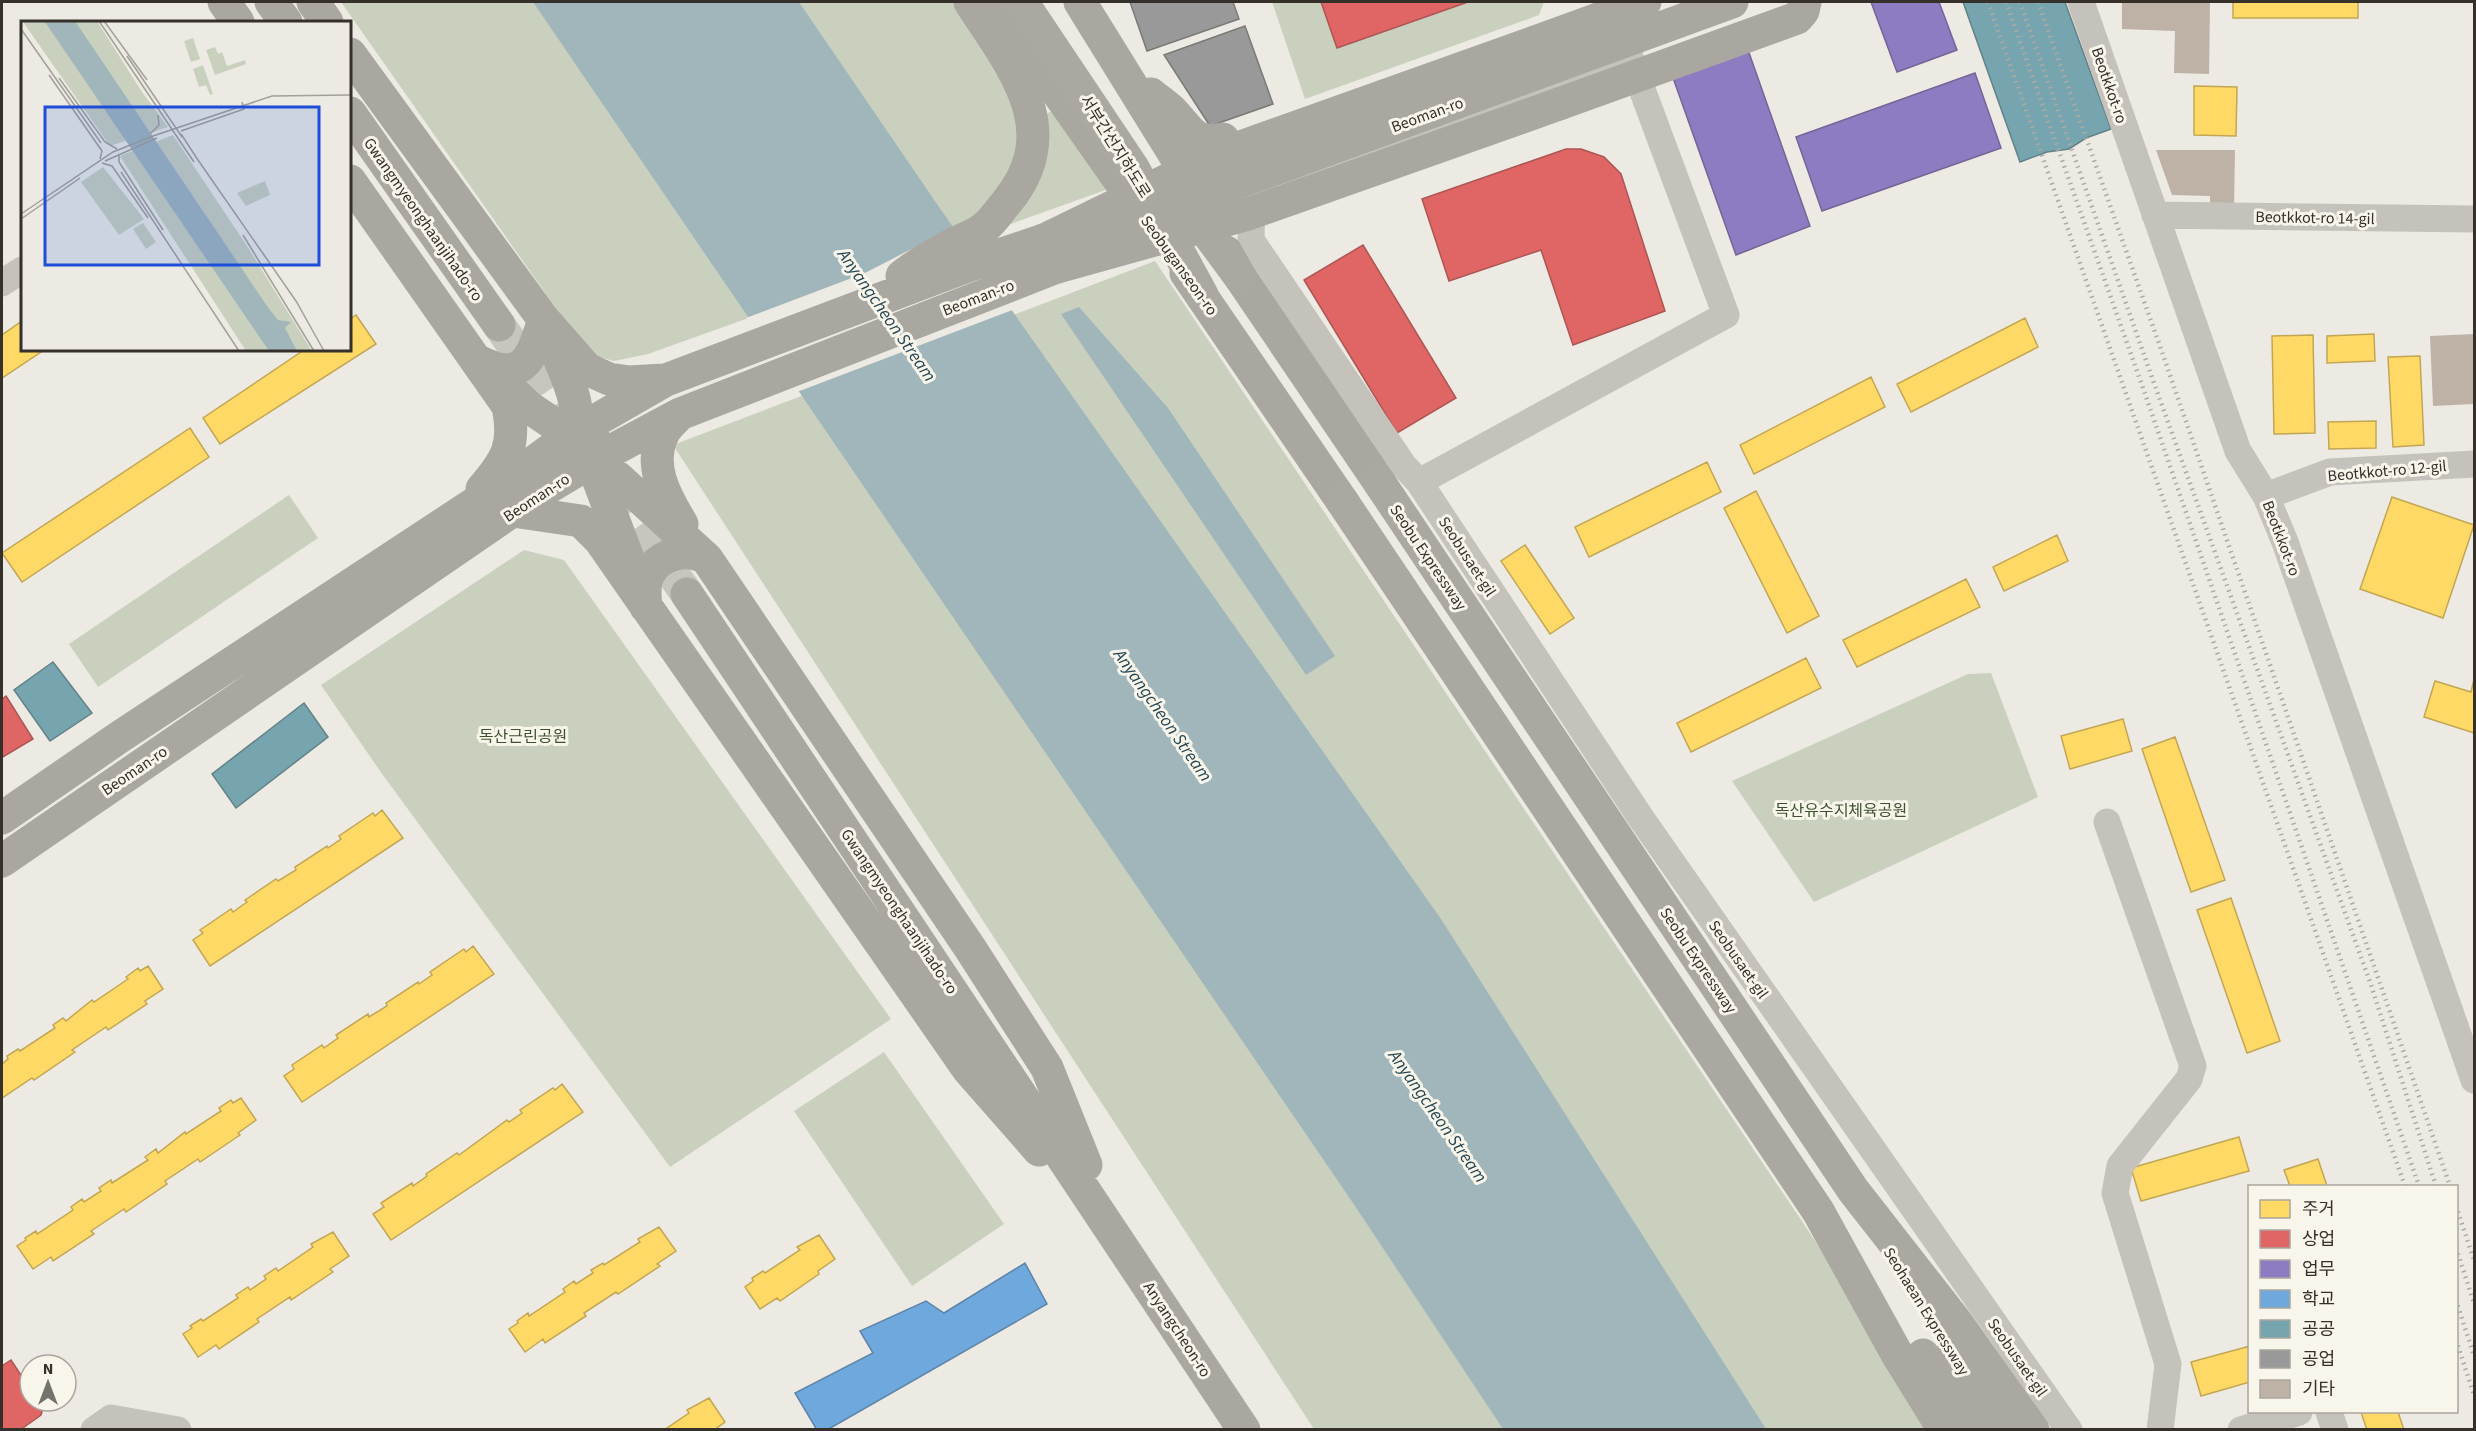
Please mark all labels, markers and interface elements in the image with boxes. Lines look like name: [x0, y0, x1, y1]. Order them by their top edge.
inset map: [21, 21, 351, 351]
street label: Beotkkot-ro: [2086, 44, 2132, 126]
street label: 서부간선지하도로: [1075, 91, 1156, 203]
street label: Beoman-ro: [1388, 92, 1466, 138]
street label: Gwangmyeonghaanjihado-ro: [358, 133, 488, 306]
street label: Beotkkot-ro 14-gil: [2255, 206, 2375, 230]
street label: Seobuganseon-ro: [1135, 211, 1223, 320]
water label: Anyangcheon Stream: [831, 243, 942, 387]
street label: Beoman-ro: [939, 274, 1017, 322]
street label: Beotkkot-ro 12-gil: [2327, 455, 2447, 487]
street label: Beoman-ro: [499, 468, 574, 528]
street label: Beotkkot-ro: [2257, 497, 2306, 579]
street label: Seobu Expressway: [1385, 500, 1472, 615]
street label: Seobusaet-gil: [1433, 512, 1501, 601]
water label: Anyangcheon Stream: [1107, 643, 1218, 787]
park label: 독산근린공원: [479, 726, 567, 748]
street label: Beoman-ro: [97, 741, 172, 801]
park label: 독산유수지체육공원: [1775, 800, 1907, 822]
street label: Gwangmyeonghaanjihado-ro: [835, 825, 963, 999]
street label: Seobu Expressway: [1655, 903, 1742, 1018]
street label: Seobusaet-gil: [1703, 916, 1773, 1003]
water label: Anyangcheon Stream: [1382, 1044, 1493, 1188]
legend: [2248, 1185, 2458, 1413]
text: 주거: [2302, 1197, 2335, 1222]
text: 상업: [2302, 1227, 2335, 1252]
street label: Seohaean Expressway: [1878, 1243, 1975, 1380]
text: 업무: [2302, 1257, 2335, 1282]
street label: Anyangcheon-ro: [1138, 1278, 1216, 1382]
text: 학교: [2302, 1287, 2335, 1312]
street label: Seobusaet-gil: [1982, 1314, 2052, 1401]
text: 공공: [2302, 1317, 2335, 1342]
text: 공업: [2302, 1347, 2335, 1372]
north arrow: [18, 1353, 78, 1413]
text: N: [43, 1358, 53, 1380]
text: 기타: [2302, 1377, 2336, 1402]

